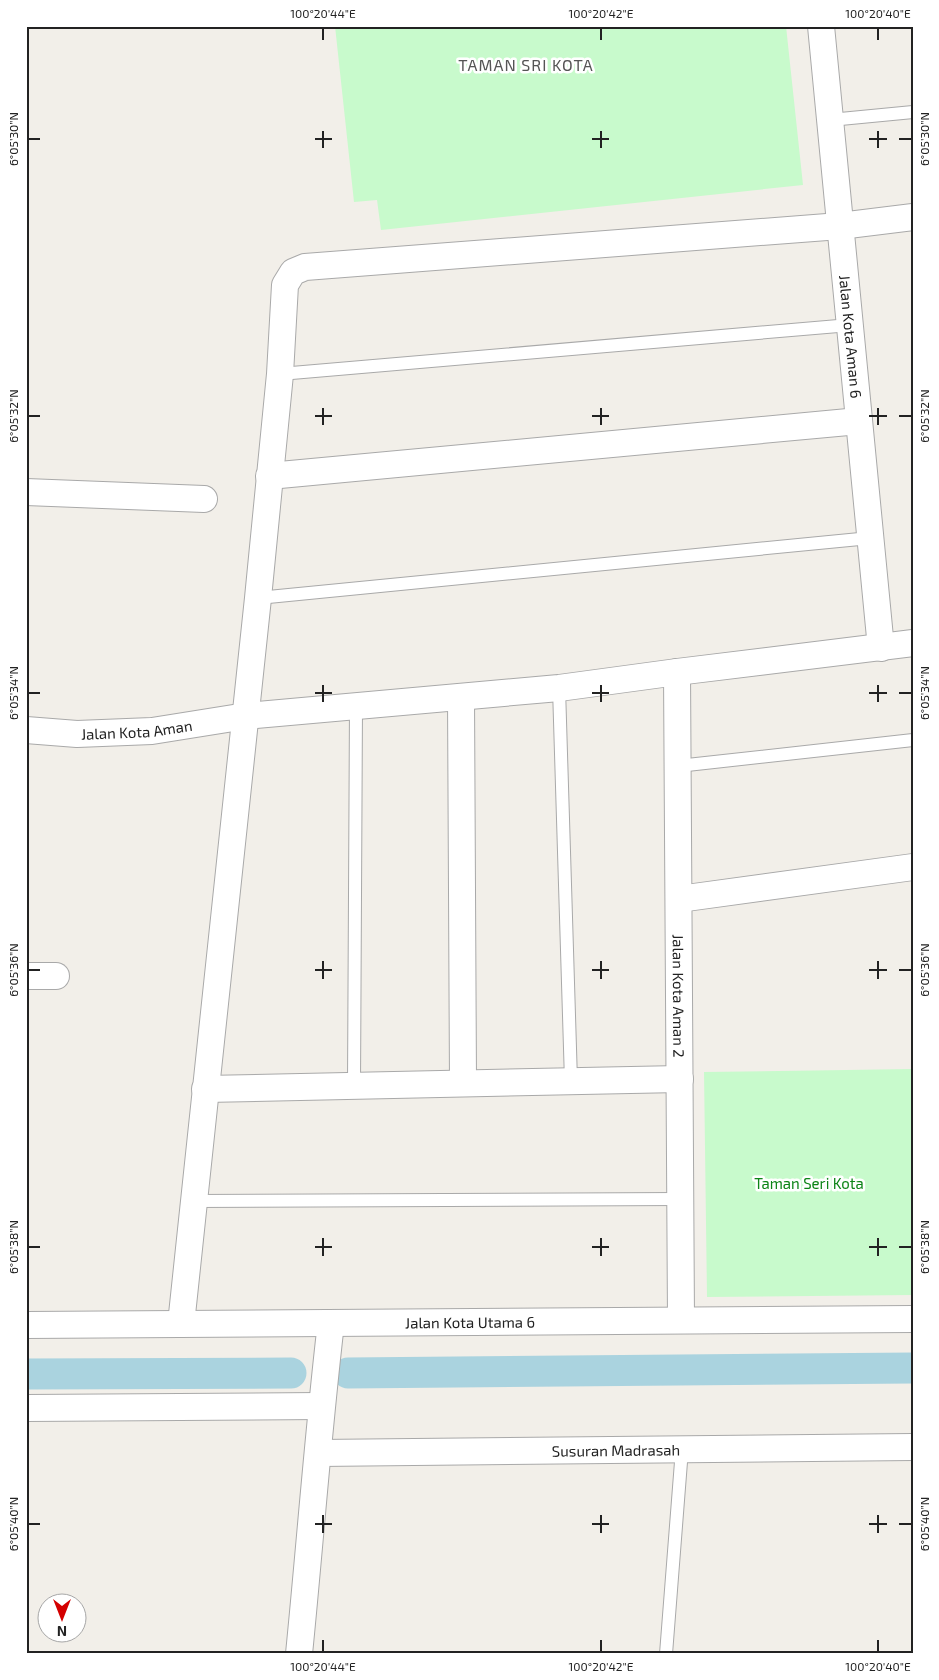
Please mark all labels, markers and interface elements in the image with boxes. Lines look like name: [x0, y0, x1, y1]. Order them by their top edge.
text: 100°20'44"E: [290, 6, 356, 20]
text: 100°20'42"E: [569, 6, 634, 20]
text: 100°20'40"E: [845, 6, 911, 20]
district label: TAMAN SRI KOTA: [458, 55, 594, 74]
text: 6°05'30"N: [6, 112, 20, 166]
text: 6°05'30"N: [917, 112, 931, 166]
street label: Jalan Kota Aman 6: [836, 274, 866, 399]
text: 6°05'32"N: [6, 389, 20, 443]
text: 6°05'32"N: [917, 389, 931, 443]
text: 6°05'34"N: [6, 666, 20, 720]
text: 6°05'34"N: [917, 666, 931, 720]
street label: Jalan Kota Aman: [81, 716, 194, 743]
street label: Jalan Kota Aman 2: [670, 934, 688, 1058]
text: 6°05'36"N: [6, 943, 20, 997]
text: 6°05'36"N: [917, 943, 931, 997]
park label: Taman Seri Kota: [754, 1174, 864, 1192]
text: 6°05'38"N: [6, 1220, 20, 1274]
text: 6°05'38"N: [917, 1220, 931, 1274]
street label: Jalan Kota Utama 6: [405, 1313, 535, 1331]
street label: Susuran Madrasah: [552, 1440, 680, 1460]
text: 6°05'40"N: [6, 1497, 20, 1551]
text: 6°05'40"N: [917, 1497, 931, 1551]
north arrow: [38, 1592, 88, 1642]
text: N: [57, 1623, 67, 1640]
text: 100°20'44"E: [290, 1659, 356, 1673]
text: 100°20'42"E: [569, 1659, 634, 1673]
text: 100°20'40"E: [845, 1659, 911, 1673]

